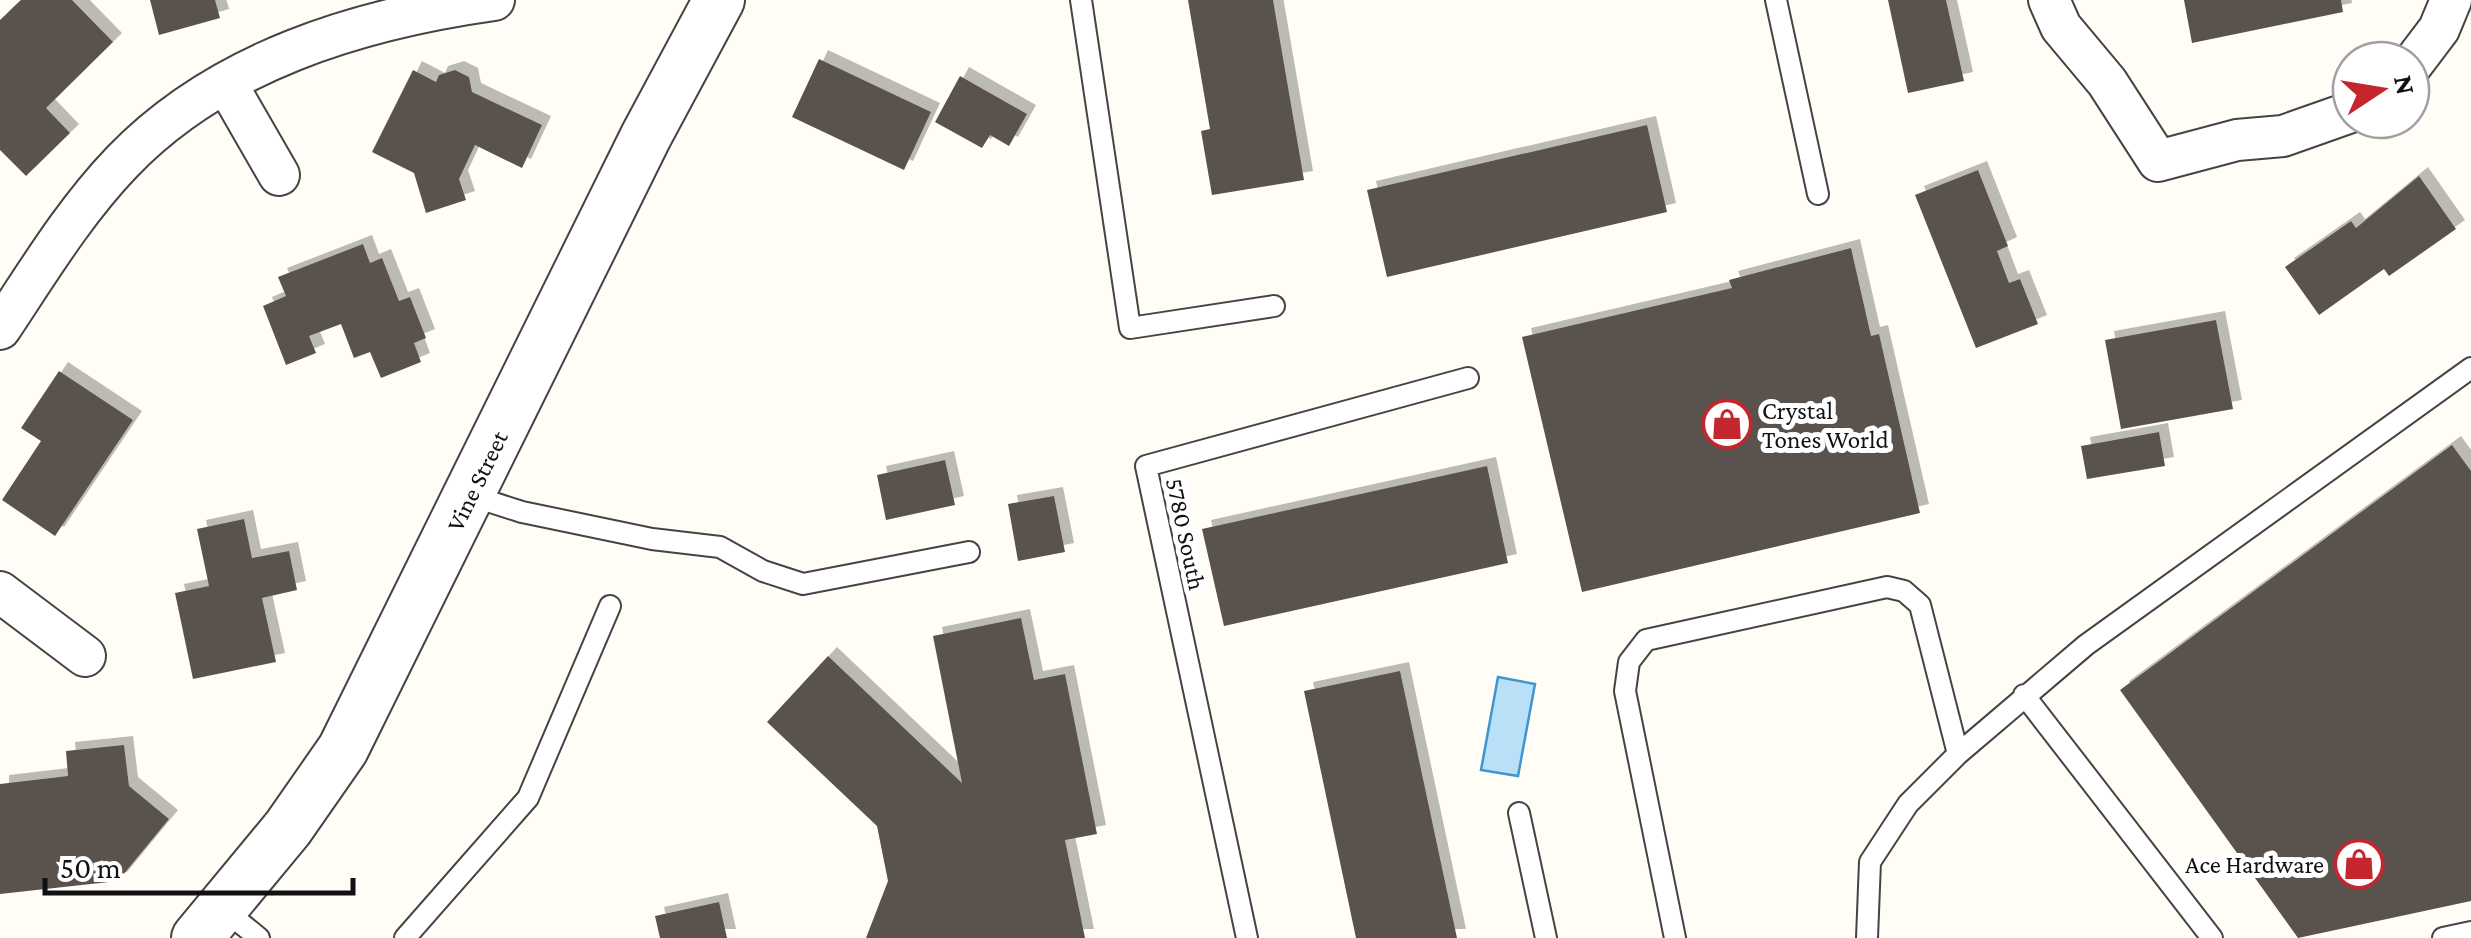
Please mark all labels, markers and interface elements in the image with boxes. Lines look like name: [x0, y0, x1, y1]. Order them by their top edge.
north arrow: [2331, 40, 2431, 140]
text: N: [2388, 72, 2422, 97]
place label: Crystal Tones World: [1762, 397, 1889, 453]
shop icon: Crystal Tones World: [1701, 398, 1753, 450]
street label: Vine Street: [441, 426, 513, 535]
street label: 5780 South: [1161, 476, 1211, 592]
scale bar: [45, 833, 352, 895]
shop icon: Ace Hardware: [2333, 838, 2385, 890]
text: 50 m: [60, 851, 121, 884]
place label: Ace Hardware: [2185, 851, 2324, 878]

